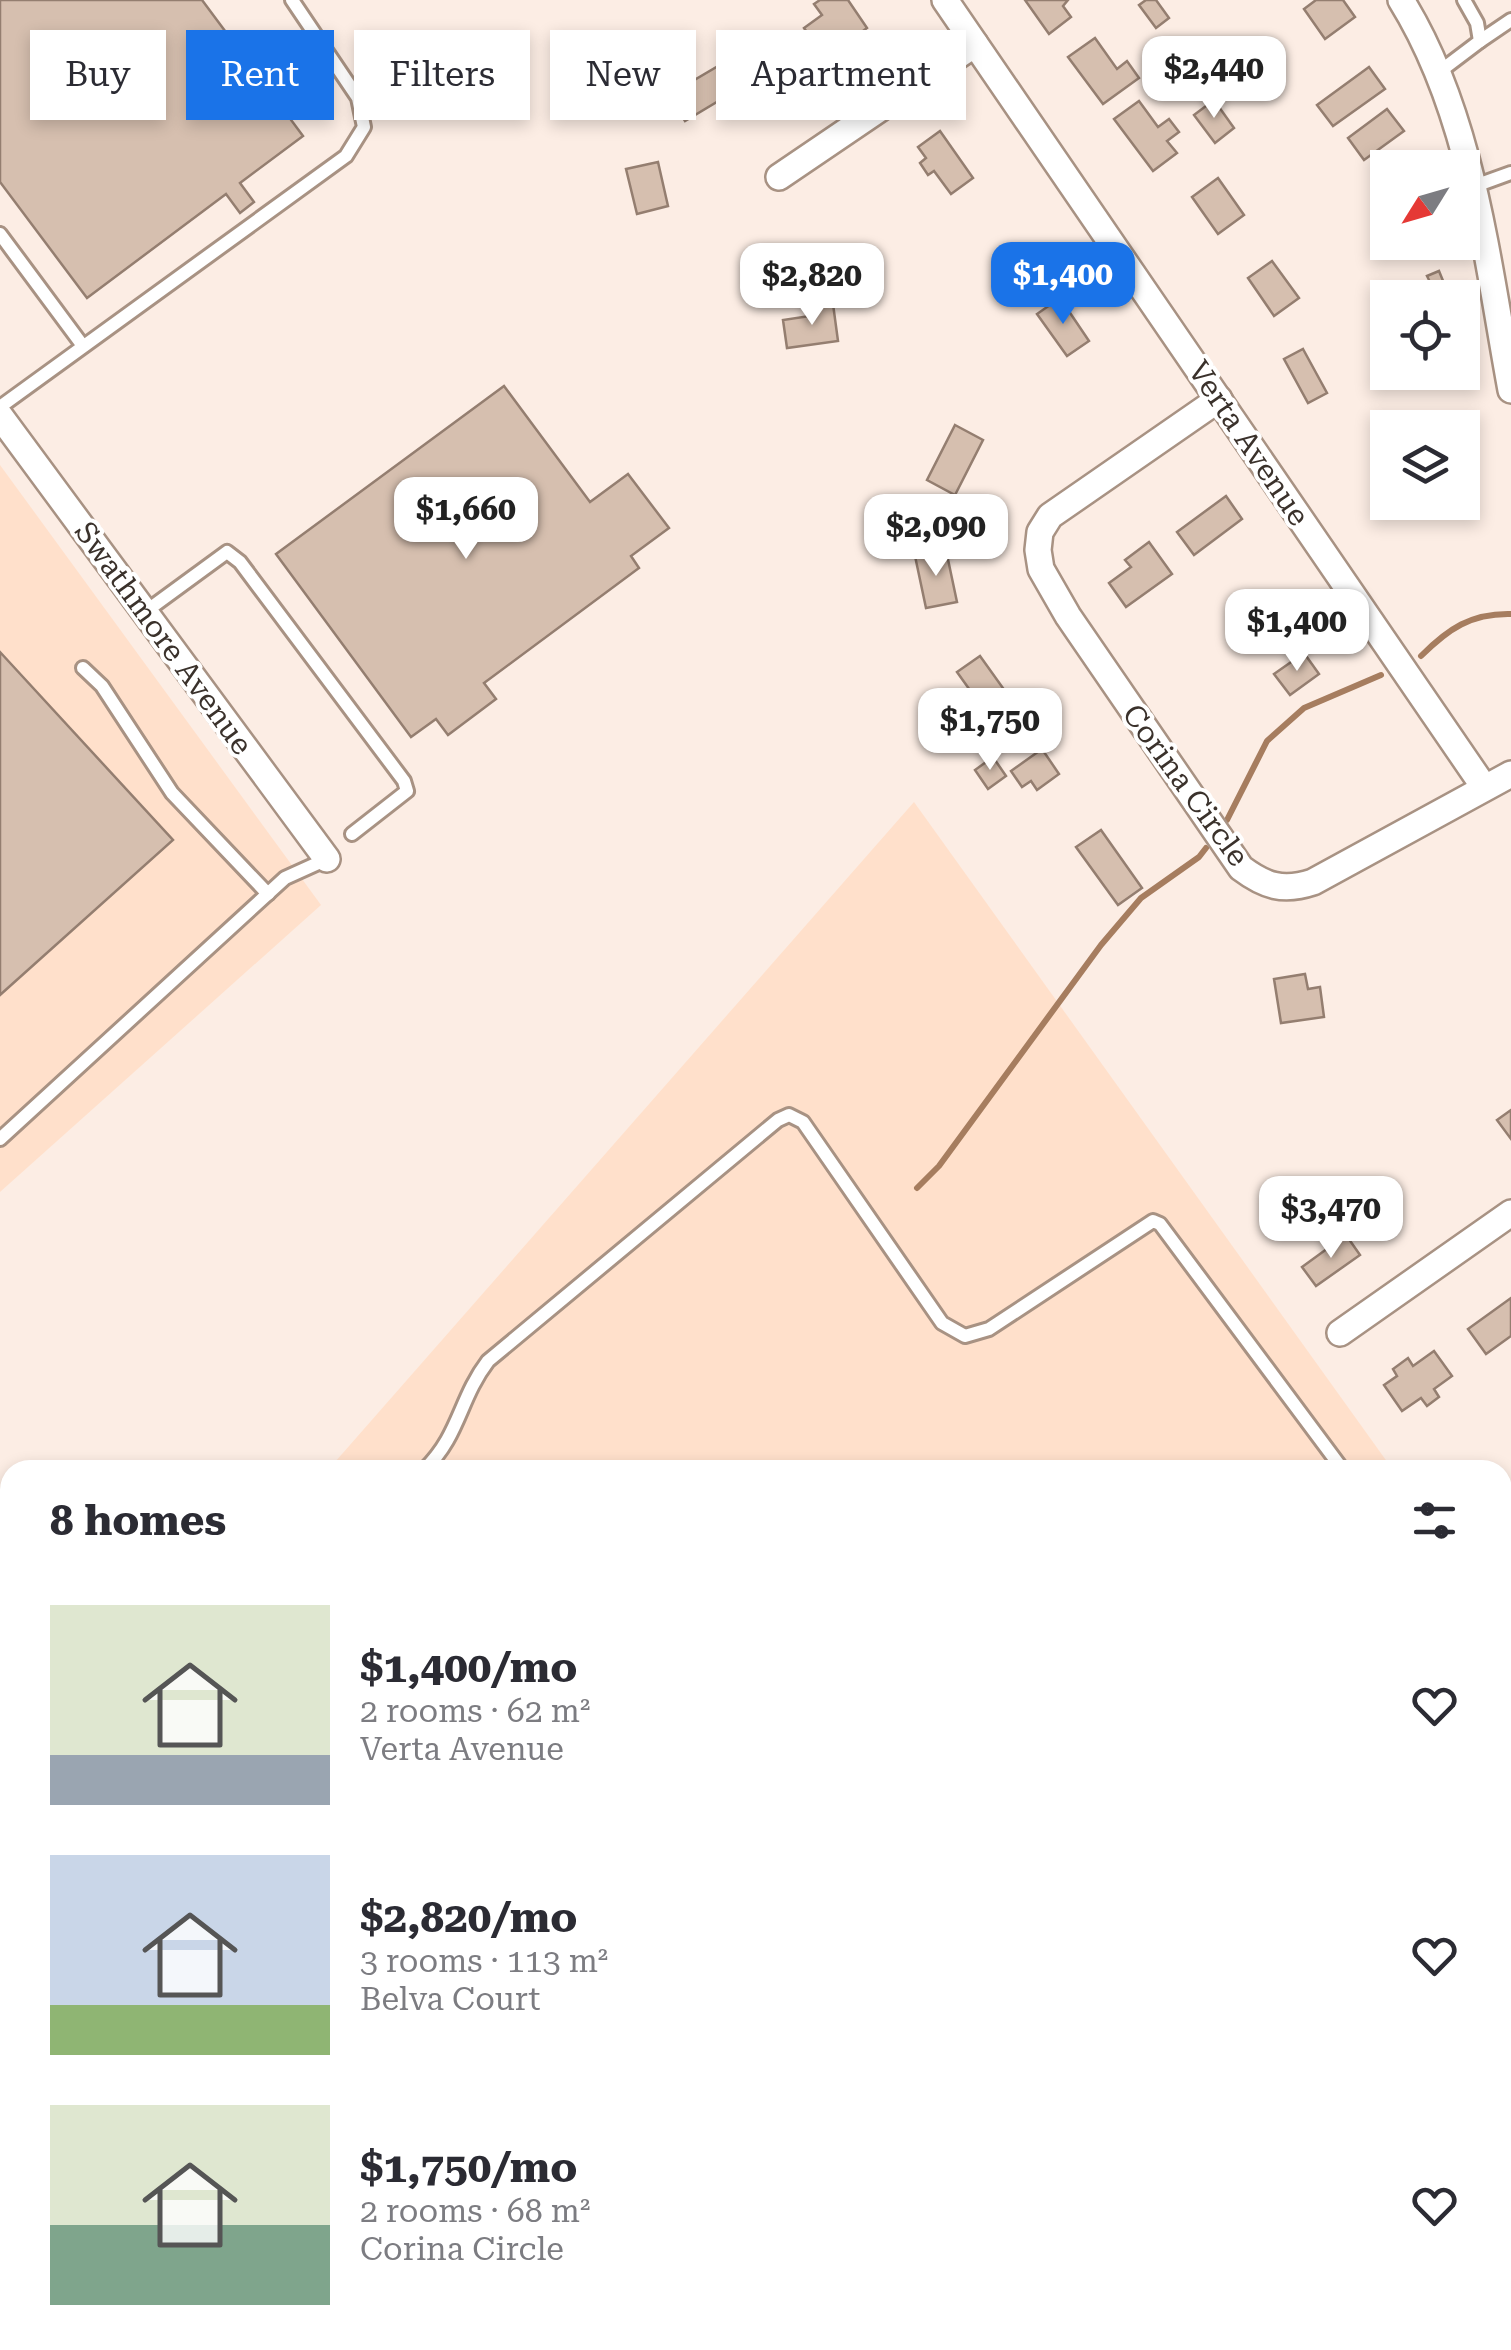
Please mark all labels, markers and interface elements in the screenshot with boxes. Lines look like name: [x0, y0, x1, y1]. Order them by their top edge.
chip: Buy: [30, 30, 166, 120]
chip: Rent: [186, 30, 334, 120]
chip: Filters: [354, 30, 530, 120]
chip: New: [550, 30, 696, 120]
chip: Apartment: [716, 30, 966, 120]
pin: $2,440: [1133, 36, 1295, 121]
text: $2,440: [1164, 49, 1264, 87]
north arrow: [1370, 150, 1480, 260]
map controls: [1370, 150, 1480, 520]
pin: $1,400: [982, 242, 1144, 327]
pin: $2,820: [731, 243, 893, 328]
text: $1,400: [1013, 255, 1113, 293]
text: $2,820: [762, 256, 862, 294]
button: locate: [1370, 280, 1480, 390]
street label: Verta Avenue: [1181, 354, 1317, 532]
button: layers: [1370, 410, 1480, 520]
pin: $1,660: [385, 477, 547, 562]
text: $1,660: [416, 490, 516, 528]
pin: $2,090: [855, 494, 1017, 579]
text: $2,090: [886, 507, 986, 545]
street label: Swathmore Avenue: [68, 515, 260, 761]
pin: $1,400: [1216, 589, 1378, 674]
text: $1,400: [1247, 602, 1347, 640]
pin: $1,750: [909, 688, 1071, 773]
street label: Corina Circle: [1116, 697, 1256, 873]
text: $1,750: [940, 701, 1040, 739]
pin: $3,470: [1250, 1176, 1412, 1261]
text: $3,470: [1281, 1189, 1381, 1227]
icon: filters: [1407, 1493, 1462, 1548]
text: 8 homes: [50, 1496, 226, 1545]
text: $1,400/mo: [360, 1643, 577, 1692]
icon: home: [130, 1645, 250, 1765]
icon: heart: [1407, 1678, 1462, 1733]
text: 2 rooms · 62 m²: [360, 1692, 590, 1730]
text: Verta Avenue: [360, 1730, 564, 1768]
text: $2,820/mo: [360, 1893, 577, 1942]
icon: home: [130, 1895, 250, 2015]
icon: heart: [1407, 1928, 1462, 1983]
text: 3 rooms · 113 m²: [360, 1942, 608, 1980]
text: Belva Court: [360, 1980, 540, 2018]
text: $1,750/mo: [360, 2143, 577, 2192]
icon: home: [130, 2145, 250, 2265]
icon: heart: [1407, 2178, 1462, 2233]
text: 2 rooms · 68 m²: [360, 2192, 590, 2230]
text: Corina Circle: [360, 2230, 564, 2268]

